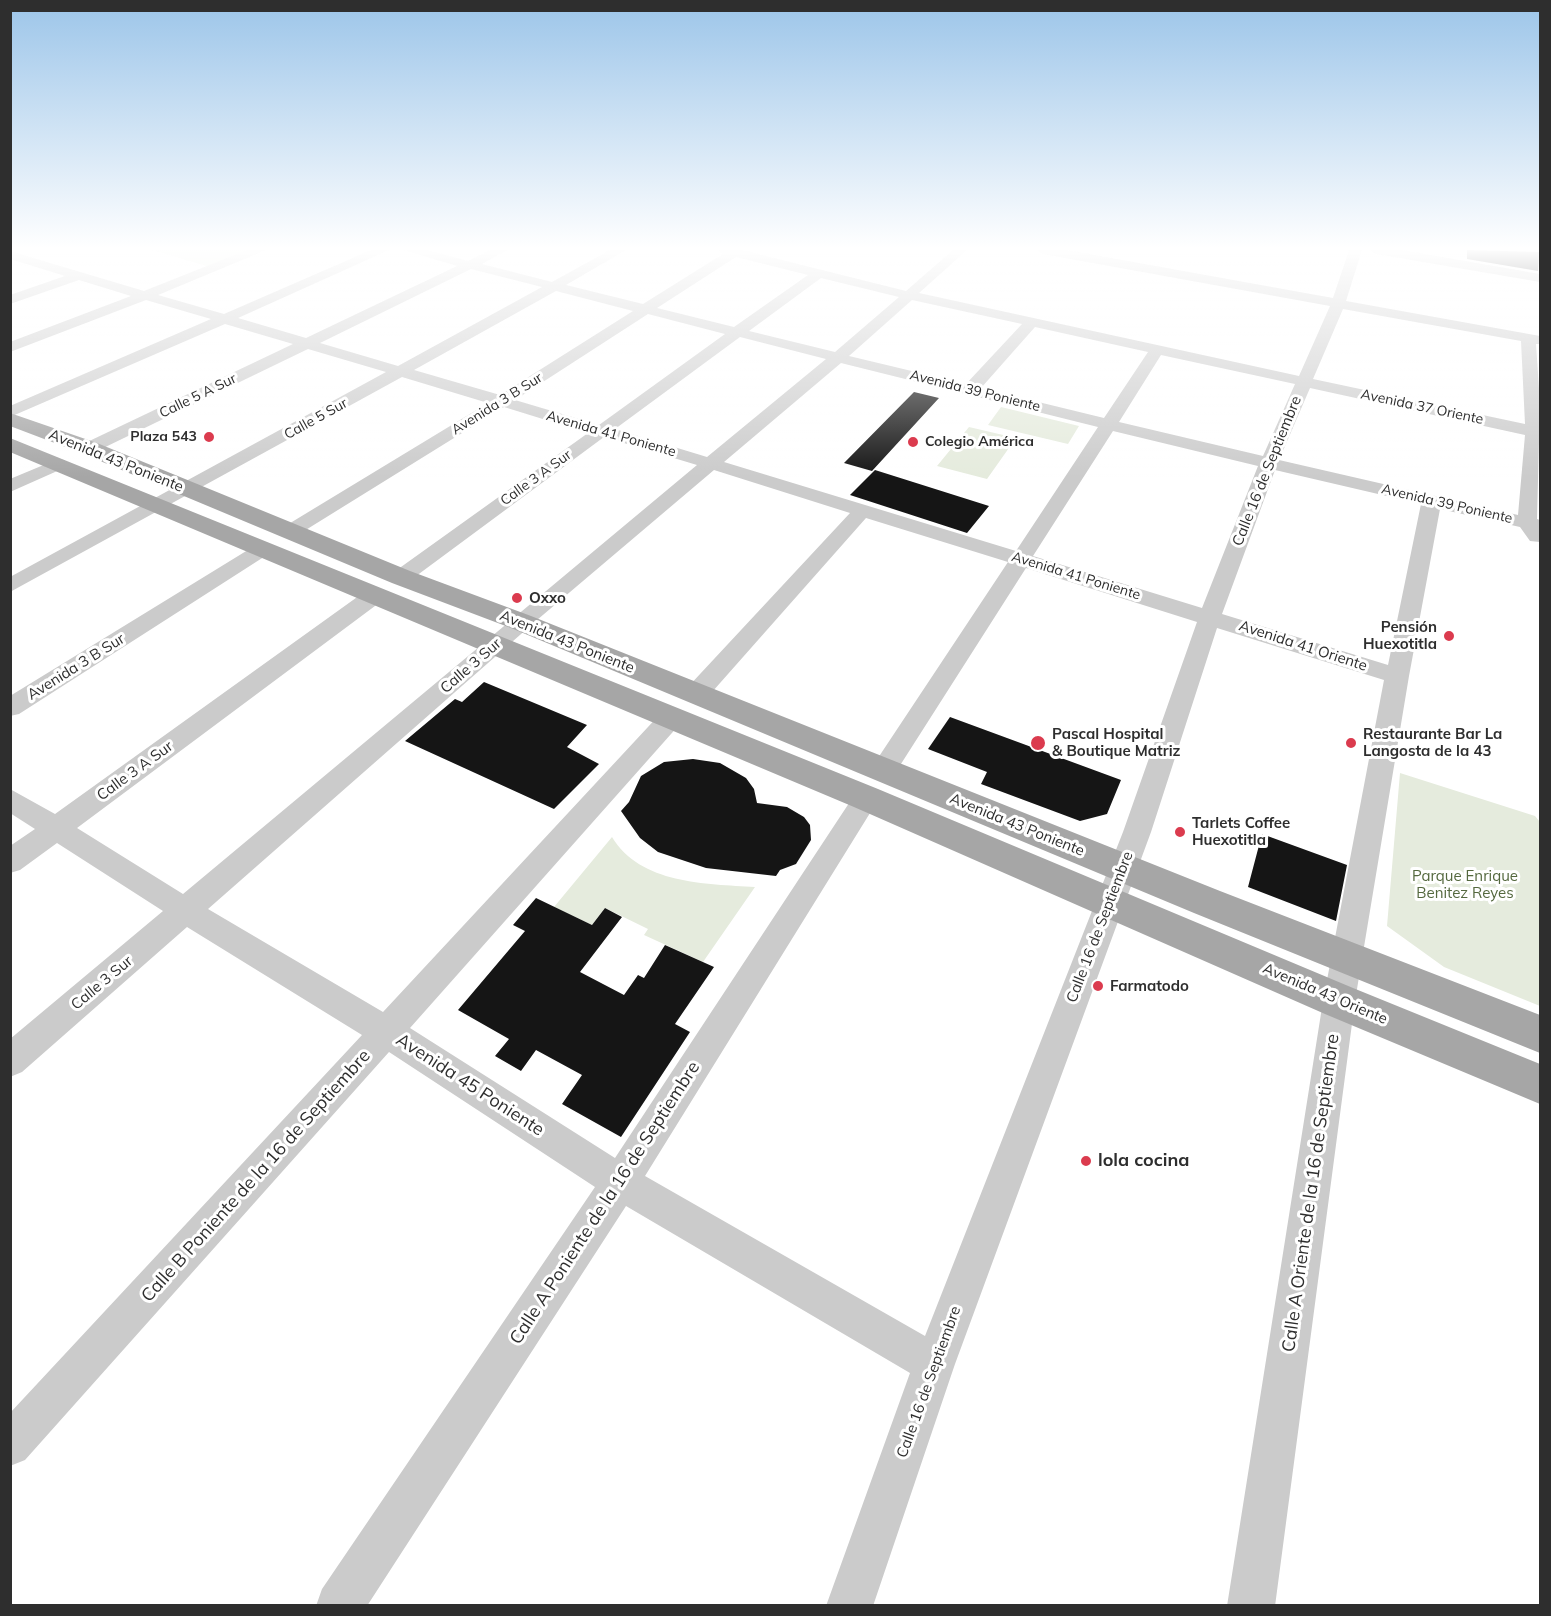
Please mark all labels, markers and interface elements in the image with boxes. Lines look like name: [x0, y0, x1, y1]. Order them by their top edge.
street label: Avenida 39 Poniente: [908, 367, 1042, 415]
street label: Avenida 3 B Sur: [448, 369, 546, 439]
street label: Calle 5 A Sur: [157, 370, 239, 422]
street label: Avenida 37 Oriente: [1359, 386, 1485, 428]
street label: Calle 16 de Septiembre: [1229, 393, 1305, 549]
street label: Calle 5 Sur: [281, 395, 351, 443]
street label: Avenida 41 Poniente: [544, 407, 678, 461]
street label: Avenida 43 Poniente: [46, 426, 186, 496]
place label: Plaza 543: [130, 429, 197, 445]
marker: Plaza 543: [202, 430, 216, 444]
place label: Colegio América: [925, 434, 1034, 450]
marker: Colegio América: [906, 435, 920, 449]
street label: Calle 3 A Sur: [497, 447, 575, 509]
street label: Avenida 39 Poniente: [1380, 481, 1514, 527]
street label: Avenida 41 Poniente: [1010, 548, 1142, 604]
place label: Oxxo: [529, 589, 566, 607]
marker: Oxxo: [510, 591, 524, 605]
street label: Avenida 43 Poniente: [497, 607, 637, 677]
street label: Avenida 41 Oriente: [1237, 617, 1369, 675]
place label: Pensión Huexotitla: [1363, 618, 1437, 653]
marker: Pensión Huexotitla: [1442, 629, 1456, 643]
street label: Avenida 3 B Sur: [24, 630, 128, 704]
street label: Calle 3 Sur: [437, 635, 505, 697]
place label: Pascal Hospital & Boutique Matriz: [1052, 725, 1181, 760]
place label: Restaurante Bar La Langosta de la 43: [1363, 725, 1502, 760]
marker: Pascal Hospital & Boutique Matriz: [1029, 734, 1047, 752]
marker: Restaurante Bar La Langosta de la 43: [1344, 736, 1358, 750]
street label: Calle 3 A Sur: [93, 737, 177, 805]
street label: Avenida 43 Poniente: [947, 790, 1087, 860]
place label: Tarlets Coffee Huexotitla: [1192, 814, 1290, 849]
marker: Tarlets Coffee Huexotitla: [1173, 825, 1187, 839]
street label: Calle 16 de Septiembre: [1063, 849, 1137, 1005]
park label: Parque Enrique Benitez Reyes: [1412, 867, 1518, 902]
street label: Calle 3 Sur: [68, 952, 136, 1014]
street label: Avenida 43 Oriente: [1260, 960, 1390, 1028]
place label: Farmatodo: [1110, 977, 1189, 995]
marker: Farmatodo: [1091, 979, 1105, 993]
street label: Avenida 45 Poniente: [392, 1029, 548, 1141]
street label: Calle A Oriente de la 16 de Septiembre: [1278, 1032, 1344, 1354]
street label: Calle B Poniente de la 16 de Septiembre: [137, 1045, 375, 1307]
street label: Calle A Poniente de la 16 de Septiembre: [505, 1058, 705, 1348]
place label: lola cocina: [1098, 1150, 1189, 1172]
marker: lola cocina: [1079, 1154, 1093, 1168]
street label: Calle 16 de Septiembre: [893, 1304, 965, 1460]

